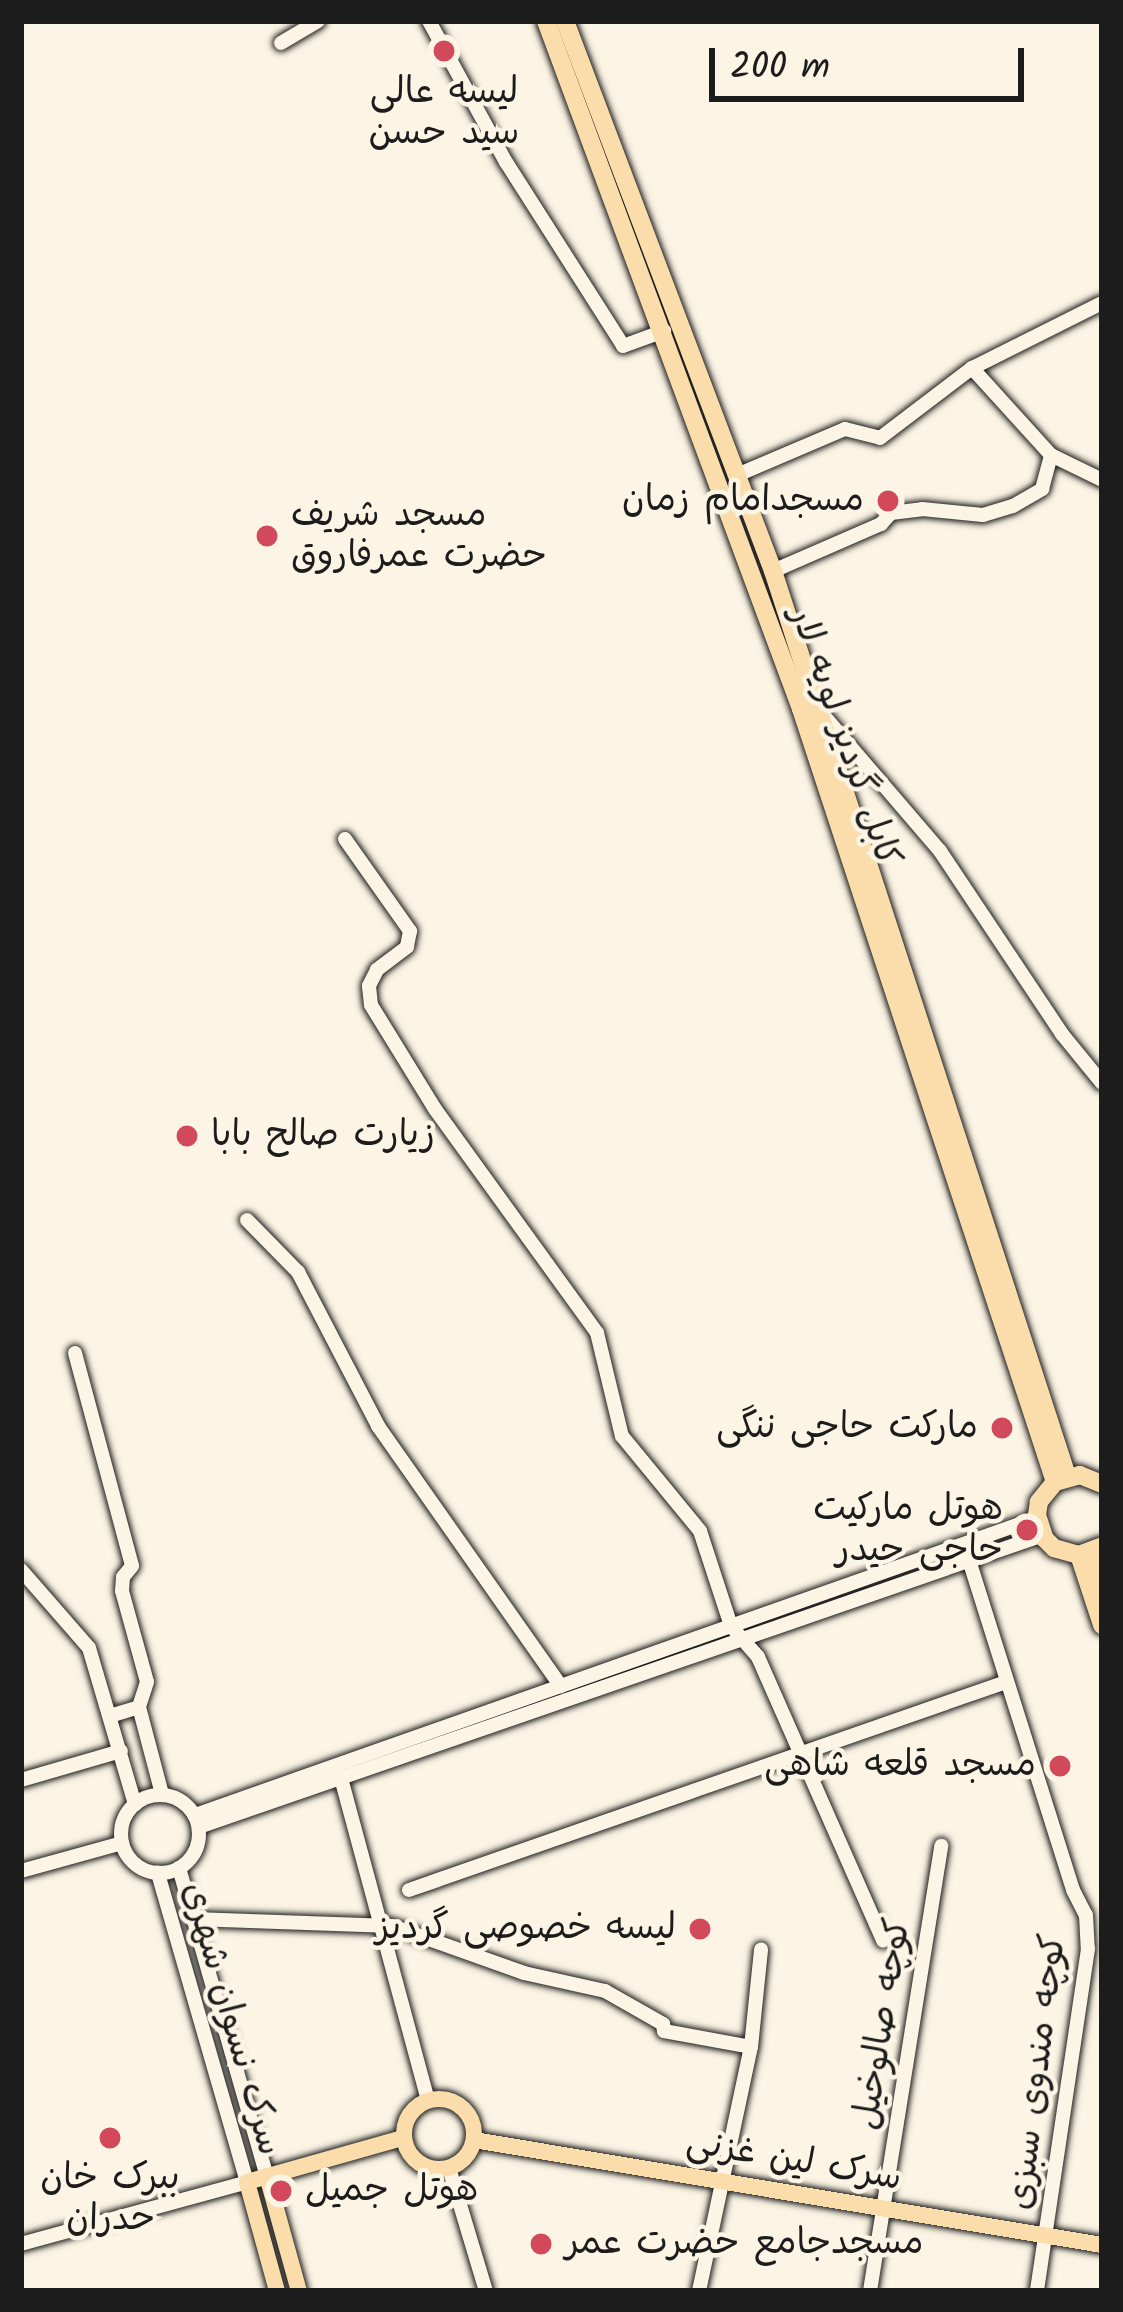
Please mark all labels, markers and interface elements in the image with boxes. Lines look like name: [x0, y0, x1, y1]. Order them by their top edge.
scale bar: [715, 24, 1030, 98]
marker: لیسه عالی سید حسن: [431, 38, 457, 64]
text: 200 m: [730, 40, 830, 97]
place label: لیسه عالی سید حسن: [369, 70, 519, 155]
place label: مسجدامام زمان: [622, 479, 864, 523]
marker: مسجدامام زمان: [875, 488, 901, 514]
place label: مسجد شریف حضرت عمرفاروق: [291, 493, 547, 578]
marker: مسجد شریف حضرت عمرفاروق: [254, 523, 280, 549]
street label: کابل گردیز لویه لار: [779, 601, 909, 873]
place label: زیارت صالح بابا: [211, 1114, 435, 1158]
marker: زیارت صالح بابا: [174, 1123, 200, 1149]
place label: مارکت حاجی ننگی: [716, 1406, 978, 1450]
marker: مارکت حاجی ننگی: [989, 1415, 1015, 1441]
place label: هوتل مارکیت حاجی حیدر: [813, 1487, 1003, 1572]
marker: هوتل مارکیت حاجی حیدر: [1014, 1517, 1040, 1543]
place label: مسجد قلعه شاهی: [764, 1744, 1036, 1788]
marker: مسجد قلعه شاهی: [1047, 1753, 1073, 1779]
street label: سرک نسوان شهری: [171, 1878, 291, 2160]
place label: لیسه خصوصی گردیز: [375, 1907, 676, 1951]
street label: کوچه صالوخیل: [845, 1915, 921, 2133]
marker: لیسه خصوصی گردیز: [687, 1916, 713, 1942]
street label: کوچه مندوی سبزی: [1000, 1932, 1076, 2212]
street label: سرک لین غزنی: [683, 2121, 905, 2201]
marker: ببرک خان حدران: [97, 2125, 123, 2151]
place label: ببرک خان حدران: [40, 2156, 180, 2241]
place label: هوتل جمیل: [305, 2169, 478, 2213]
marker: هوتل جمیل: [268, 2178, 294, 2204]
place label: مسجدجامع حضرت عمر: [565, 2222, 924, 2266]
marker: مسجدجامع حضرت عمر: [528, 2231, 554, 2257]

